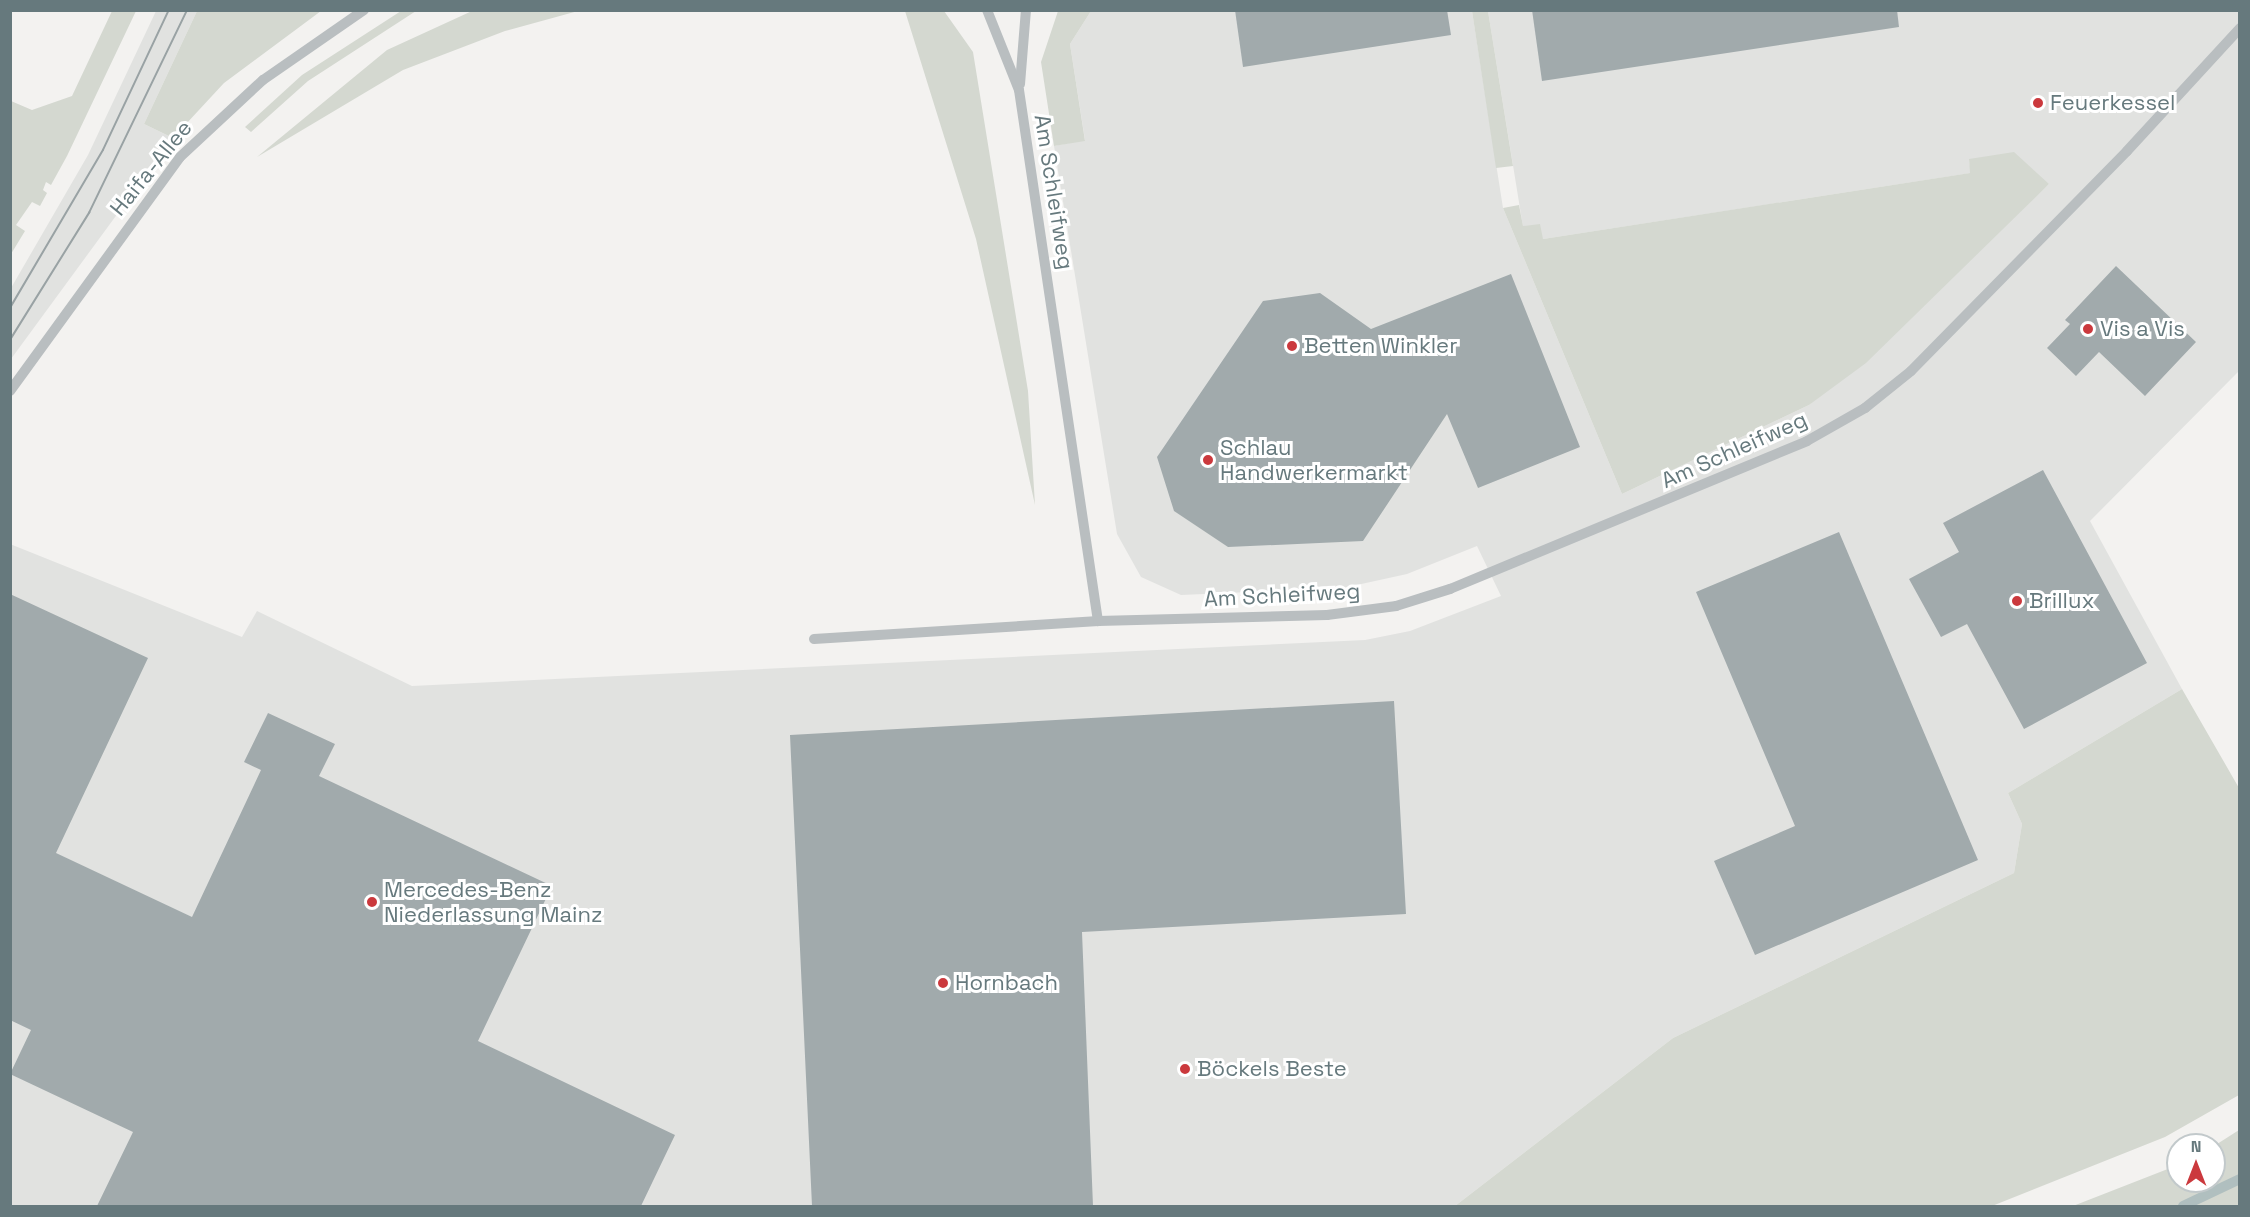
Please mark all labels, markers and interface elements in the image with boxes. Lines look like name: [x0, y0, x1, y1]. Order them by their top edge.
place label: Feuerkessel: [2050, 90, 2175, 116]
marker: Feuerkessel: [2031, 96, 2045, 110]
street label: Am Schleifweg: [1029, 113, 1079, 271]
street label: Haifa-Allee: [105, 115, 197, 221]
place label: Vis a Vis: [2100, 316, 2185, 342]
marker: Vis a Vis: [2081, 322, 2095, 336]
place label: Betten Winkler: [1304, 333, 1458, 359]
marker: Betten Winkler: [1285, 339, 1299, 353]
street label: Am Schleifweg: [1657, 406, 1811, 494]
place label: Schlau Handwerkermarkt: [1220, 434, 1408, 486]
marker: Schlau Handwerkermarkt: [1201, 453, 1215, 467]
street label: Am Schleifweg: [1203, 578, 1361, 612]
place label: Brillux: [2029, 588, 2095, 614]
marker: Brillux: [2010, 594, 2024, 608]
place label: Mercedes-Benz Niederlassung Mainz: [384, 876, 602, 927]
marker: Mercedes-Benz Niederlassung Mainz: [365, 895, 379, 909]
place label: Hornbach: [955, 970, 1058, 996]
marker: Hornbach: [936, 976, 950, 990]
place label: Böckels Beste: [1197, 1056, 1347, 1082]
marker: Böckels Beste: [1178, 1062, 1192, 1076]
north arrow: [2166, 1133, 2226, 1193]
text: N: [2191, 1136, 2201, 1157]

